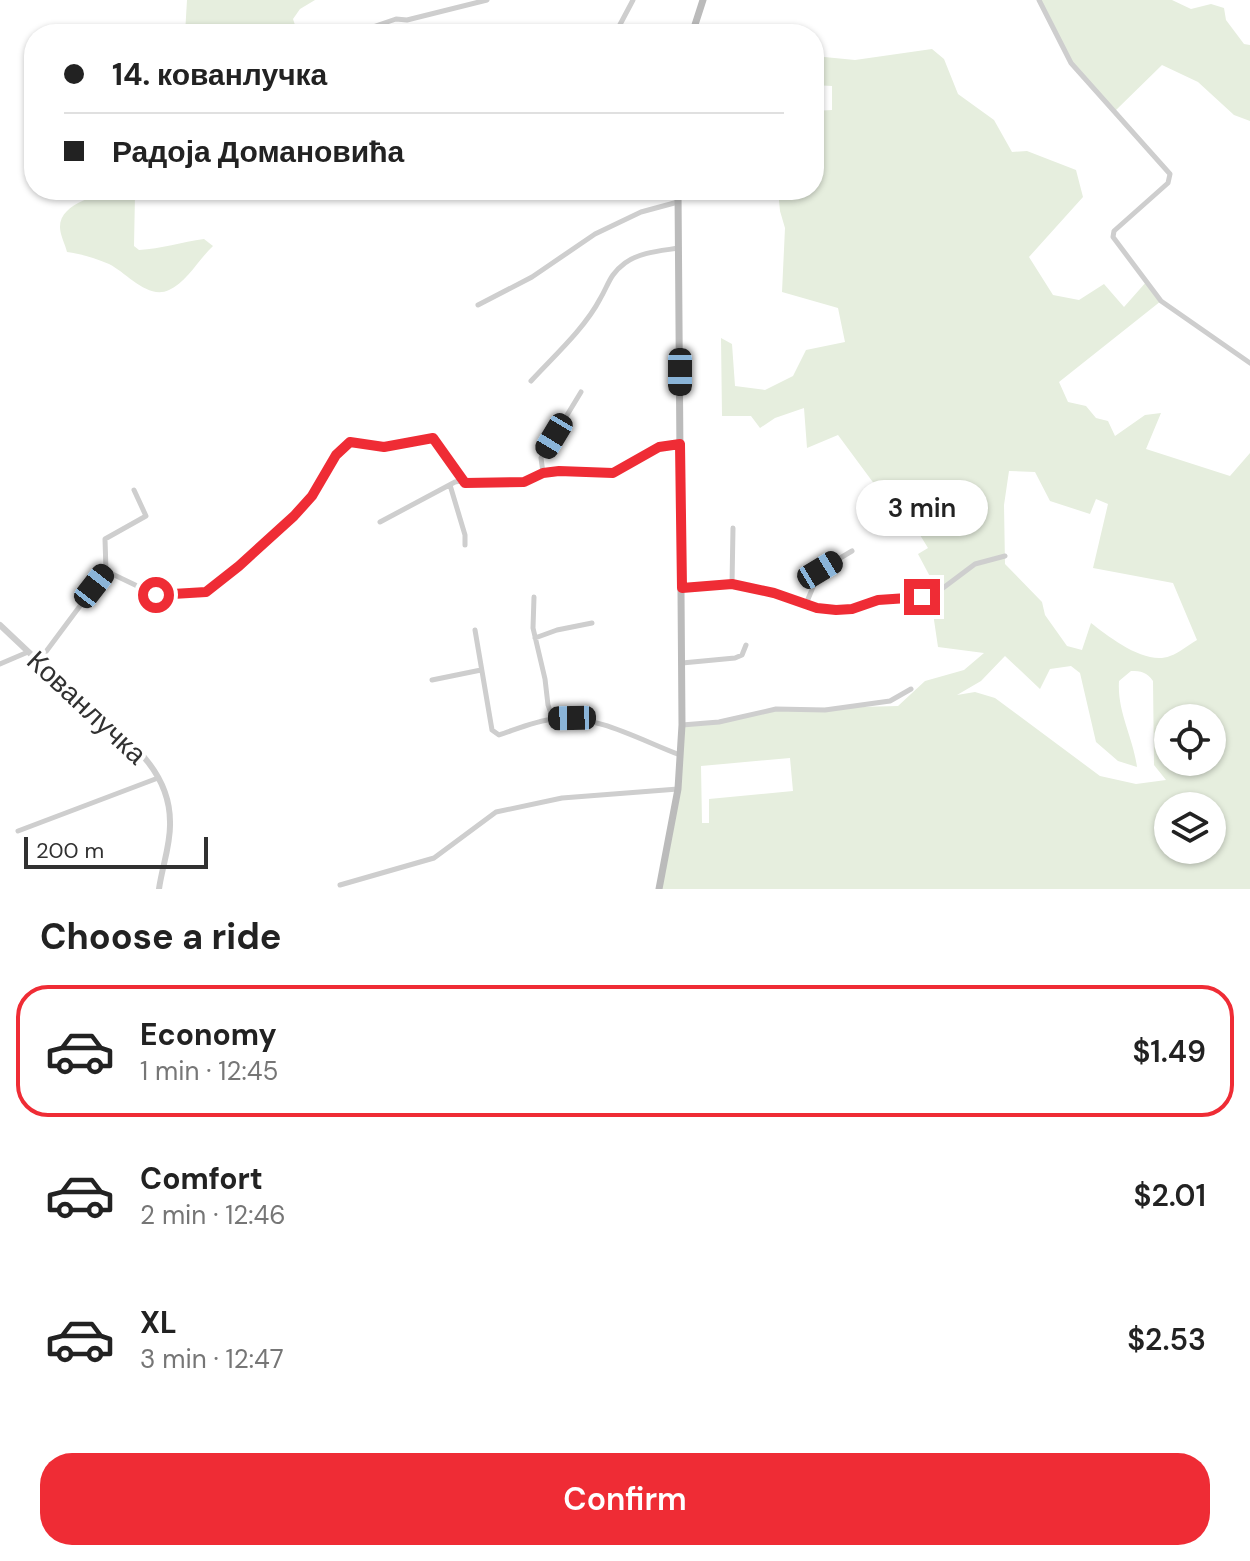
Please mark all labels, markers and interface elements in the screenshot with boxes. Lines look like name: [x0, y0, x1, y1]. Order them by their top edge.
text: 14. кованлучка: [112, 55, 327, 94]
text: Радоја Домановића: [112, 132, 404, 171]
car: [668, 348, 692, 396]
car: [531, 409, 577, 463]
callout: 3 min: [856, 481, 988, 537]
text: 3 min: [888, 491, 956, 525]
car: [793, 547, 847, 593]
car: [70, 560, 118, 612]
route start: [138, 577, 174, 613]
route end: [904, 579, 940, 615]
street label: Кованлучка: [19, 642, 155, 773]
map controls: [1154, 704, 1226, 864]
button: locate: [1154, 704, 1226, 776]
car: [548, 706, 596, 730]
button: layers: [1154, 792, 1226, 864]
scale bar: [24, 833, 208, 869]
text: 200 m: [36, 836, 104, 865]
text: Choose a ride: [40, 913, 281, 960]
icon: car: [44, 1015, 116, 1087]
text: Economy: [140, 1015, 277, 1054]
text: $1.49: [1132, 1032, 1206, 1071]
text: 1 min · 12:45: [140, 1054, 278, 1088]
icon: car: [44, 1159, 116, 1231]
text: Comfort: [140, 1159, 263, 1198]
text: $2.01: [1134, 1176, 1206, 1215]
text: 2 min · 12:46: [140, 1198, 286, 1232]
icon: car: [44, 1303, 116, 1375]
text: XL: [140, 1303, 177, 1342]
text: $2.53: [1127, 1320, 1206, 1359]
text: 3 min · 12:47: [140, 1342, 284, 1376]
button: Confirm: [40, 1453, 1210, 1545]

